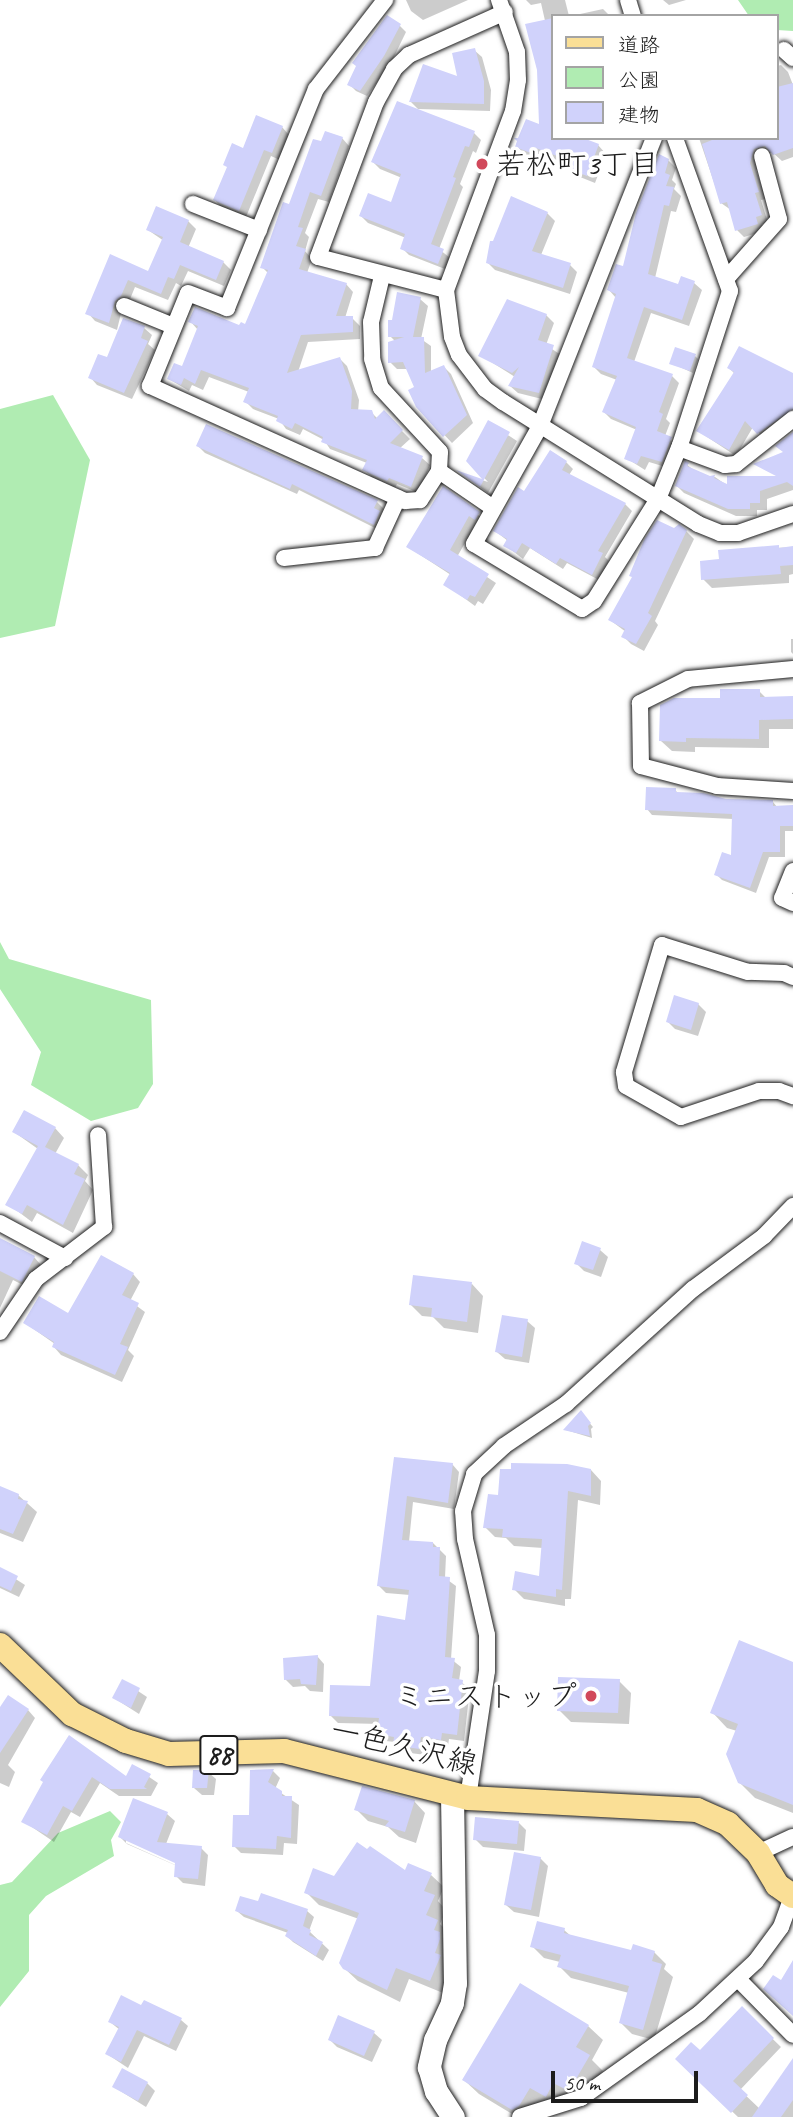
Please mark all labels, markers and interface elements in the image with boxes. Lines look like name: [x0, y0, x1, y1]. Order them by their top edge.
legend: [552, 14, 779, 140]
text: 道路: [618, 32, 660, 58]
text: 公園: [618, 67, 660, 93]
text: 建物: [618, 102, 660, 128]
place label: 若松町3丁目: [496, 146, 659, 182]
marker: 若松町3丁目: [474, 156, 490, 172]
place label: ミニストップ: [397, 1678, 577, 1714]
marker: ミニストップ: [583, 1688, 599, 1704]
street label: 一色久沢線: [327, 1711, 481, 1783]
road number: 88: [198, 1730, 240, 1780]
scale bar: [555, 2058, 702, 2102]
text: 50 m: [564, 2070, 600, 2096]

